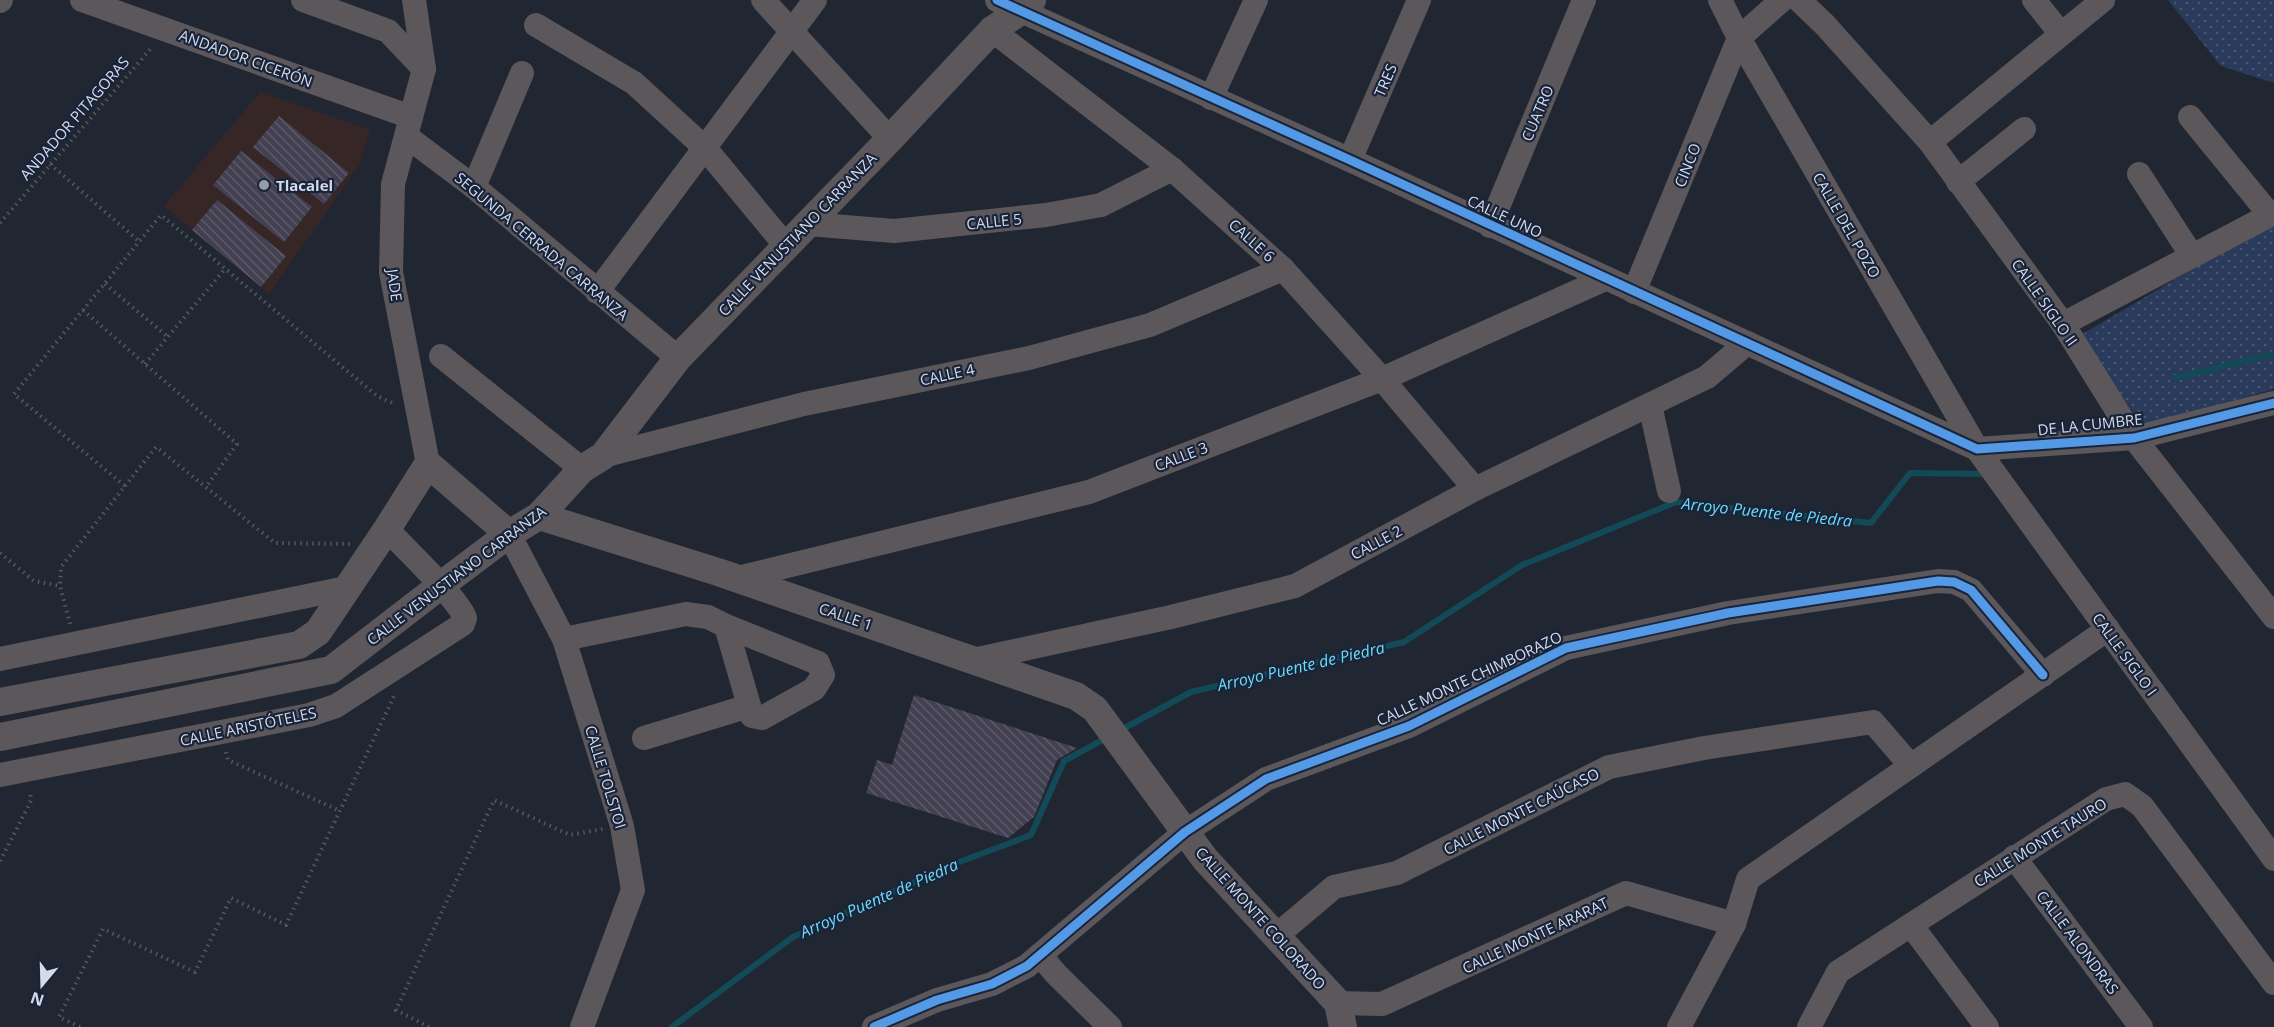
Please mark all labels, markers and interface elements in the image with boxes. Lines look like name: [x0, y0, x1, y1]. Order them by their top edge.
street label: ANDADOR CICERÓN: [177, 25, 315, 91]
street label: ANDADOR PITAGORAS: [15, 52, 133, 184]
street label: TRES: [1369, 60, 1401, 100]
street label: CUATRO: [1516, 82, 1558, 144]
street label: CINCO: [1669, 140, 1705, 190]
street label: CALLE VENUSTIANO CARRANZA: [714, 148, 881, 320]
street label: SEGUNDA CERRADA CARRANZA: [451, 168, 633, 325]
street label: CALLE DEL POZO: [1809, 169, 1885, 281]
place label: Tlacalel: [276, 175, 333, 195]
marker: Tlacalel: [257, 178, 271, 192]
street label: CALLE UNO: [1464, 190, 1546, 242]
street label: CALLE 5: [965, 208, 1023, 234]
street label: CALLE 6: [1225, 214, 1279, 266]
street label: CALLE SIGLO II: [2008, 255, 2082, 349]
street label: JADE: [383, 265, 407, 303]
street label: CALLE 4: [918, 358, 977, 390]
street label: DE LA CUMBRE: [2037, 409, 2143, 439]
street label: CALLE 3: [1152, 437, 1210, 475]
water label: Arroyo Puente de Piedra: [1680, 492, 1853, 532]
street label: CALLE VENUSTIANO CARRANZA: [362, 501, 550, 649]
street label: CALLE 2: [1347, 520, 1405, 564]
street label: CALLE 1: [817, 598, 875, 634]
street label: CALLE SIGLO I: [2088, 609, 2162, 699]
street label: CALLE MONTE CHIMBORAZO: [1373, 626, 1565, 730]
water label: Arroyo Puente de Piedra: [1214, 636, 1387, 696]
street label: CALLE ARISTÓTELES: [178, 702, 318, 750]
street label: CALLE TOLSTOI: [581, 723, 631, 831]
street label: CALLE MONTE CAÚCASO: [1440, 763, 1602, 859]
street label: CALLE MONTE TAURO: [1970, 793, 2110, 891]
street label: CALLE MONTE COLORADO: [1191, 842, 1331, 994]
water label: Arroyo Puente de Piedra: [795, 853, 962, 943]
street label: CALLE ALONDRAS: [2032, 886, 2124, 998]
street label: CALLE MONTE ARARAT: [1459, 892, 1612, 978]
north arrow: [12, 955, 72, 1015]
text: N: [27, 987, 47, 1012]

